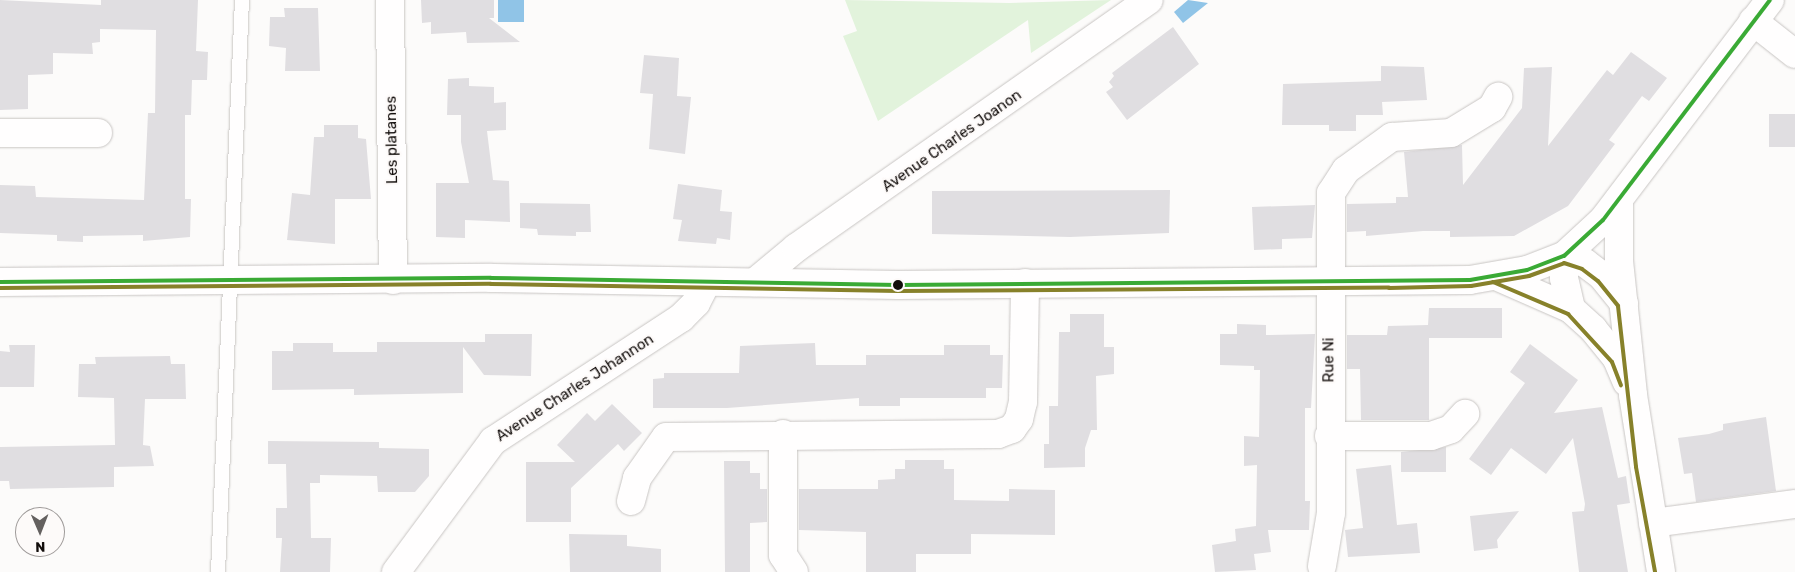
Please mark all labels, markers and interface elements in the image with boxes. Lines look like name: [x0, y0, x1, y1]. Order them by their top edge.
street label: Avenue Charles Joanon: [879, 86, 1025, 196]
street label: Les platanes: [382, 96, 402, 184]
unlabelled marker: [893, 280, 903, 290]
street label: Avenue Charles Johannon: [493, 330, 657, 446]
street label: Rue Ni: [1320, 338, 1338, 382]
north arrow: [15, 507, 65, 557]
text: N: [35, 538, 45, 555]

